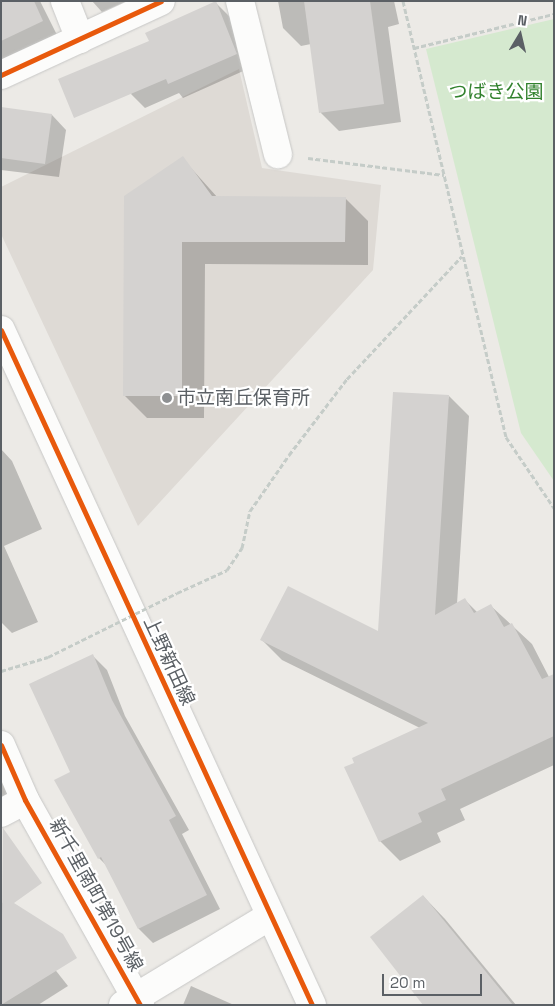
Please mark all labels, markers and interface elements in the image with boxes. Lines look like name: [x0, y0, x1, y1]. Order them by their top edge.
north arrow: [495, 10, 545, 60]
text: N: [516, 11, 528, 30]
park label: つばき公園: [449, 81, 543, 103]
place label: 市立南丘保育所: [177, 387, 310, 409]
marker: 市立南丘保育所: [161, 392, 173, 404]
street label: 上野新田線: [139, 613, 199, 709]
street label: 新千里南町第19号線: [44, 814, 148, 976]
scale bar: [385, 964, 485, 996]
text: 20 m: [390, 973, 425, 992]

